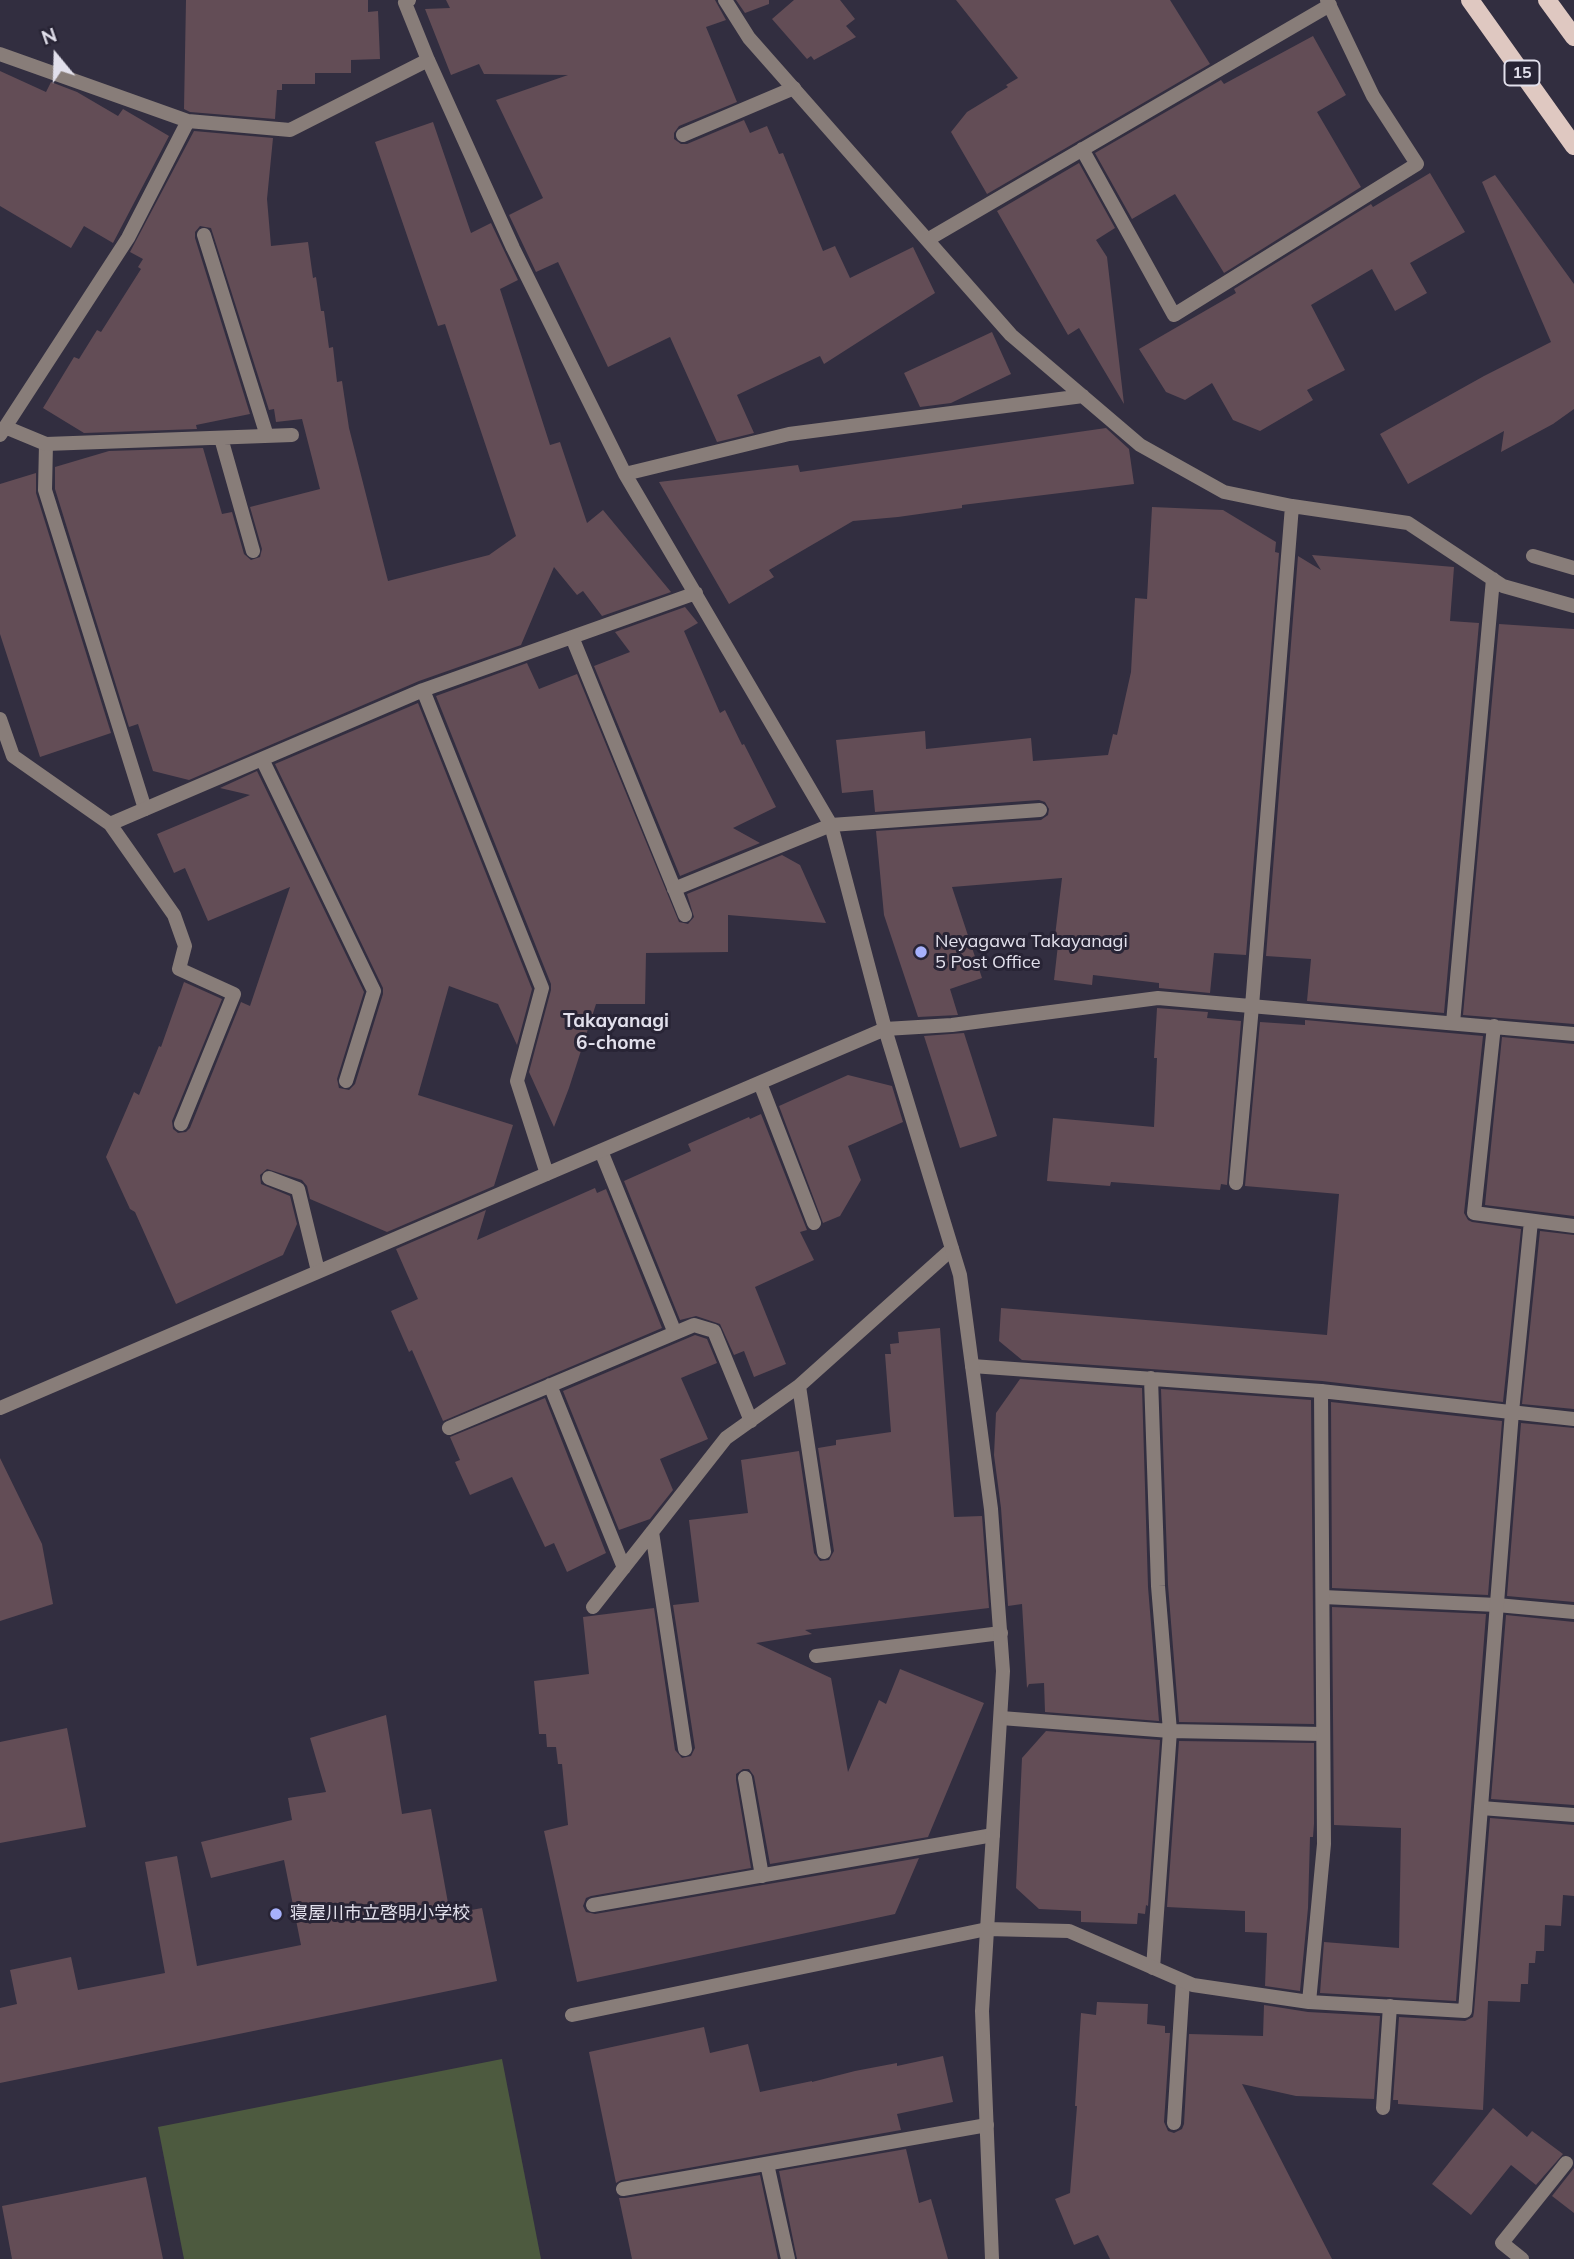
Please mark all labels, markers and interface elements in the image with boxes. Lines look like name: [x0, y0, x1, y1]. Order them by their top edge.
north arrow: [21, 21, 91, 91]
text: N: [38, 22, 60, 50]
road number: 15: [1504, 60, 1540, 86]
place label: Neyagawa Takayanagi 5 Post Office: [935, 931, 1128, 974]
marker: Neyagawa Takayanagi 5 Post Office: [913, 944, 929, 960]
district label: Takayanagi 6-chome: [563, 1010, 669, 1054]
place label: 寝屋川市立啓明小学校: [290, 1903, 470, 1925]
marker: 寝屋川市立啓明小学校: [268, 1906, 284, 1922]

